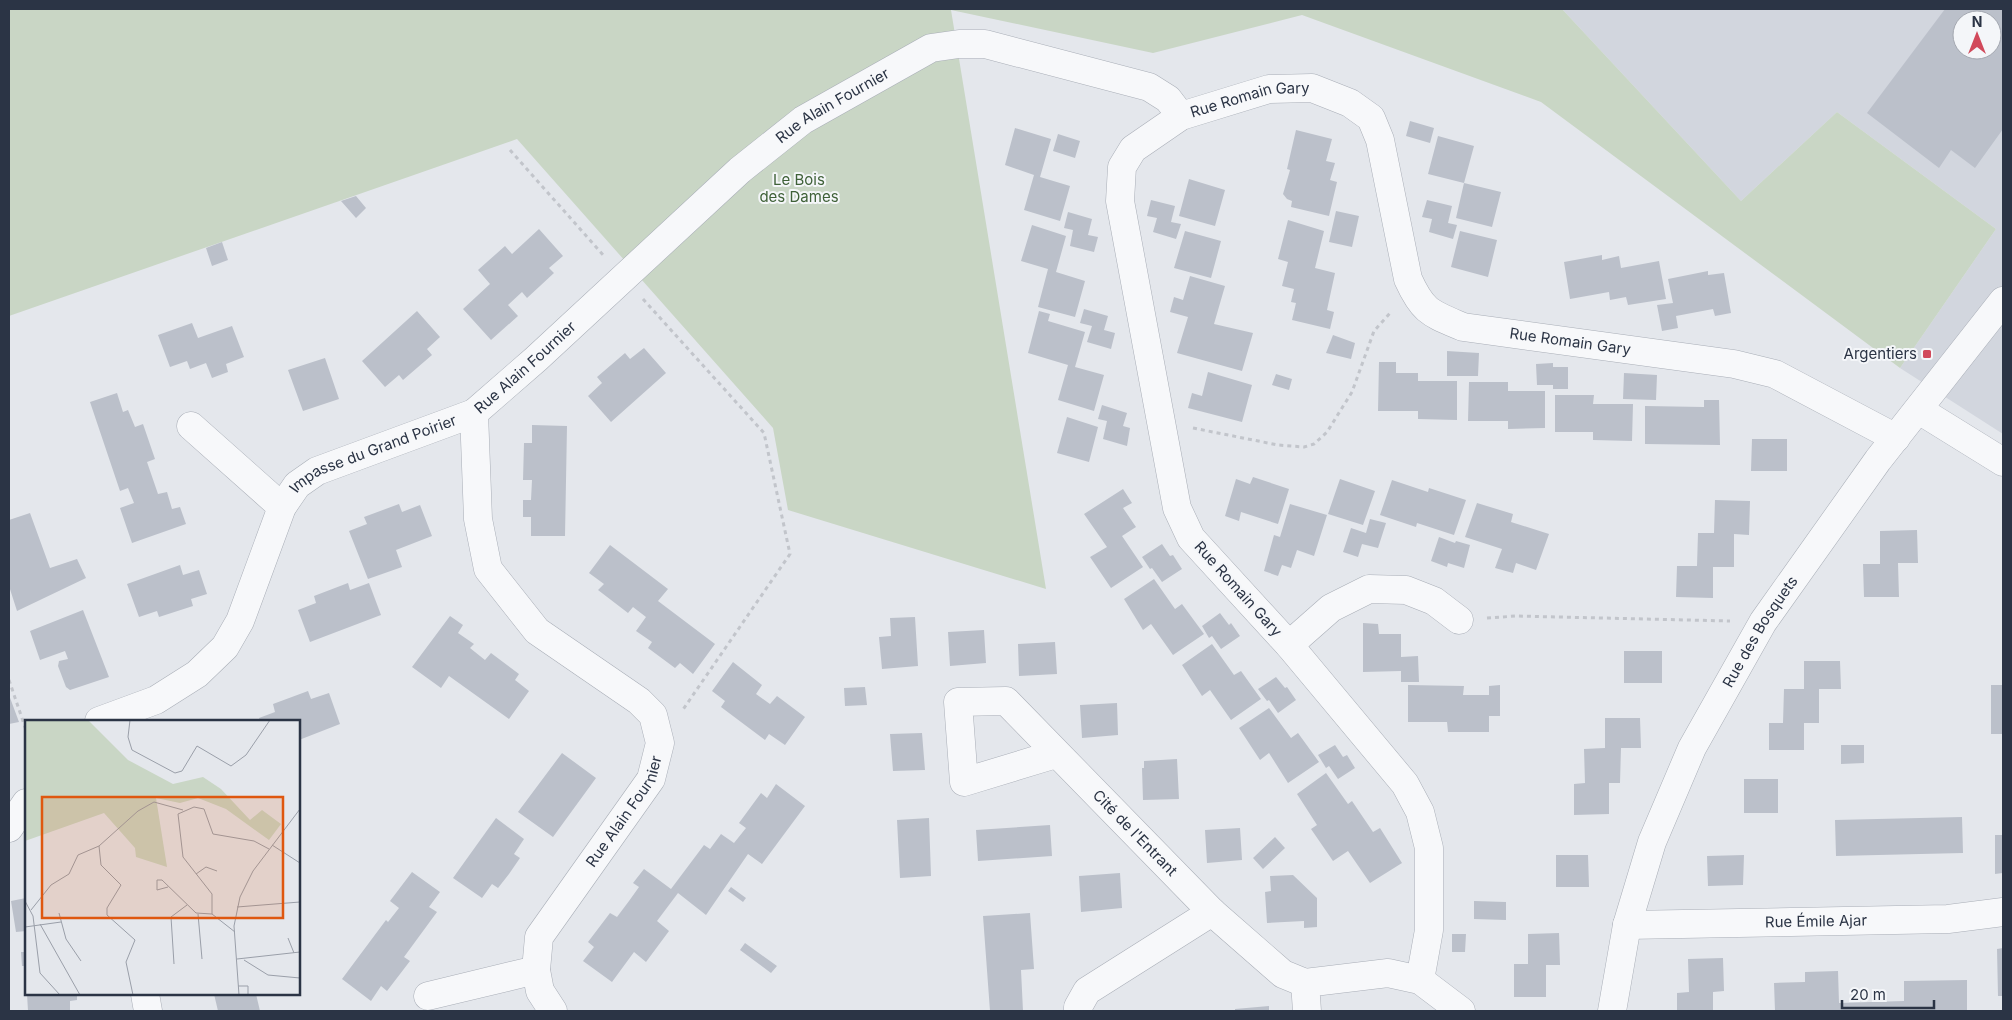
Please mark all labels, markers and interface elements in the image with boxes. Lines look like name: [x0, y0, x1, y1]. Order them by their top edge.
north arrow: [1952, 10, 2002, 60]
text: N: [1972, 13, 1982, 30]
street label: Rue Alain Fournier: [772, 63, 893, 147]
street label: Rue Romain Gary: [1188, 78, 1310, 122]
park label: Le Bois des Dames: [759, 170, 839, 206]
street label: Rue Alain Fournier: [470, 317, 580, 417]
street label: Rue Romain Gary: [1508, 323, 1633, 359]
place label: Argentiers: [1844, 344, 1917, 363]
marker: Argentiers: [1921, 348, 1933, 360]
street label: Impasse du Grand Poirier: [285, 410, 459, 496]
street label: Rue Romain Gary: [1190, 537, 1287, 641]
street label: Rue des Bosquets: [1718, 572, 1802, 691]
inset map: [25, 720, 300, 995]
street label: Rue Alain Fournier: [582, 753, 666, 871]
street label: Cité de l'Entrant: [1089, 786, 1182, 880]
street label: Rue Émile Ajar: [1765, 911, 1867, 931]
scale bar: [1842, 978, 1934, 1010]
text: 20 m: [1850, 985, 1886, 1004]

